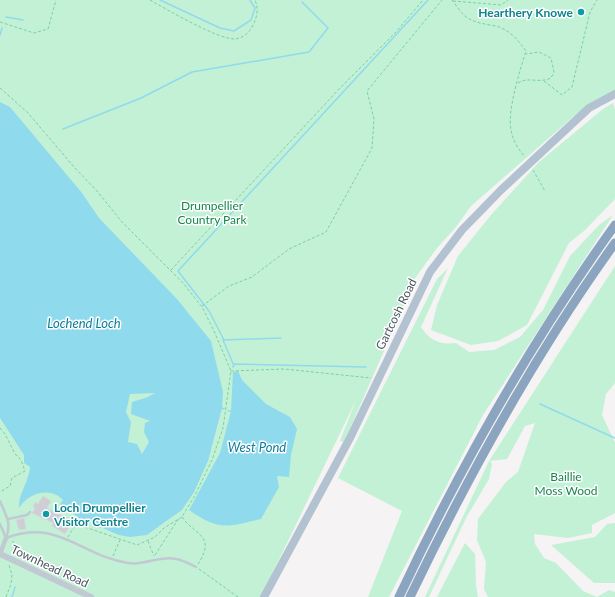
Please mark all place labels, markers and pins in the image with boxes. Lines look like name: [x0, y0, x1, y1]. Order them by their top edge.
place label: Hearthery Knowe: [478, 5, 574, 20]
marker: Hearthery Knowe: [576, 7, 586, 17]
place label: Loch Drumpellier Visitor Centre: [53, 500, 146, 529]
marker: Loch Drumpellier Visitor Centre: [41, 509, 51, 519]

